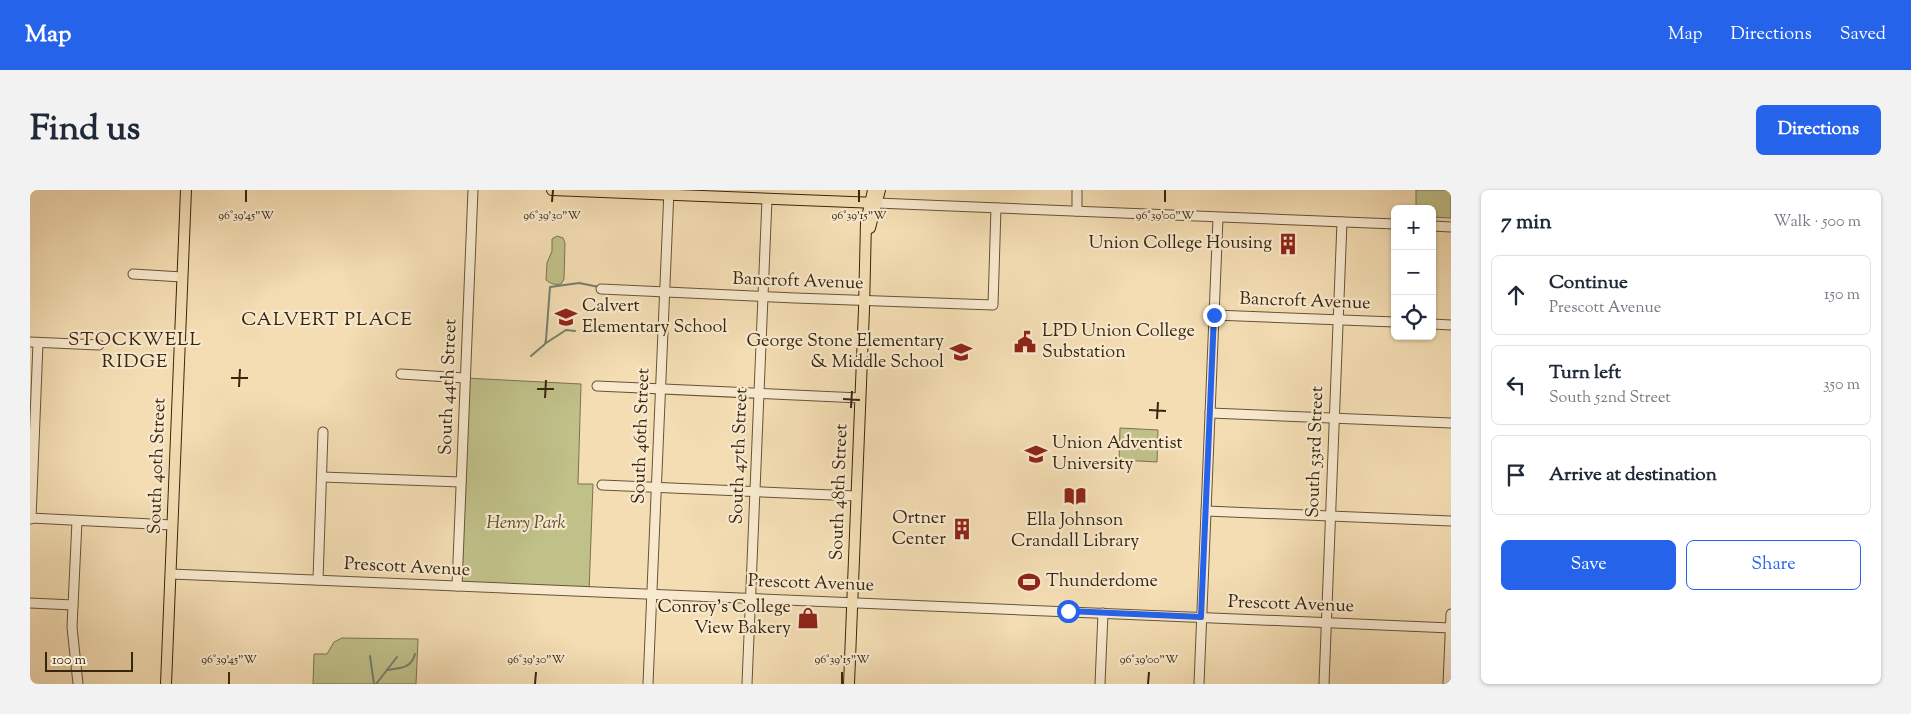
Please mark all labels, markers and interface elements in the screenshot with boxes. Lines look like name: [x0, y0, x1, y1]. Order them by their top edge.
text: Map: [25, 18, 71, 52]
text: Map: [1668, 22, 1703, 48]
text: Directions: [1731, 22, 1812, 48]
text: Saved: [1840, 22, 1886, 48]
text: Find us: [30, 105, 140, 156]
button: Directions: [1756, 105, 1881, 155]
map controls: [1391, 205, 1436, 340]
button: +: [1391, 205, 1436, 250]
text: 96°39'45"W: [218, 207, 275, 225]
text: 96°39'30"W: [523, 207, 581, 225]
text: 96°39'15"W: [832, 207, 887, 225]
text: 96°39'00"W: [1136, 207, 1195, 225]
text: 7 min: [1501, 208, 1552, 238]
text: Walk · 500 m: [1774, 211, 1861, 234]
place label: Union College Housing: [1089, 231, 1272, 257]
building icon: Union College Housing: [1275, 231, 1301, 257]
button: −: [1391, 250, 1436, 295]
street label: Bancroft Avenue: [732, 267, 864, 297]
text: Continue: [1549, 270, 1628, 297]
icon: ahead: [1502, 281, 1530, 309]
text: 150 m: [1824, 284, 1860, 307]
street label: Bancroft Avenue: [1239, 287, 1371, 317]
place label: Calvert Elementary School: [582, 294, 727, 341]
button: locate: [1391, 295, 1436, 340]
text: Prescott Avenue: [1549, 297, 1661, 320]
school or university icon: Calvert Elementary School: [553, 304, 579, 330]
route end: [1203, 304, 1226, 327]
district label: CALVERT PLACE: [241, 307, 413, 334]
street label: South 44th Street: [434, 318, 464, 456]
place label: LPD Union College Substation: [1042, 319, 1195, 366]
district label: STOCKWELL RIDGE: [68, 327, 202, 376]
place label: George Stone Elementary & Middle School: [746, 329, 944, 376]
public building icon: LPD Union College Substation: [1012, 329, 1038, 355]
school or university icon: George Stone Elementary & Middle School: [948, 339, 974, 365]
text: Turn left: [1549, 360, 1621, 387]
street label: South 46th Street: [627, 367, 657, 505]
icon: left: [1502, 371, 1530, 399]
text: 350 m: [1823, 374, 1860, 397]
street label: South 53rd Street: [1301, 386, 1331, 518]
street label: South 47th Street: [725, 387, 755, 525]
text: South 52nd Street: [1549, 387, 1671, 410]
street label: South 40th Street: [143, 397, 173, 535]
street label: South 48th Street: [825, 423, 855, 561]
place label: Union Adventist University: [1052, 431, 1183, 478]
school or university icon: Union Adventist University: [1023, 441, 1049, 467]
icon: arrive: [1502, 461, 1530, 489]
text: Arrive at destination: [1549, 462, 1717, 489]
library icon: Ella Johnson Crandall Library: [1062, 483, 1088, 509]
place label: Ortner Center: [892, 506, 946, 553]
place label: Ella Johnson Crandall Library: [1011, 508, 1139, 555]
park label: Henry Park: [486, 511, 566, 537]
building icon: Ortner Center: [949, 516, 975, 542]
button: Save: [1501, 540, 1676, 590]
button: Share: [1686, 540, 1861, 590]
street label: Prescott Avenue: [343, 552, 471, 584]
street label: Prescott Avenue: [747, 569, 875, 599]
sports icon: Thunderdome: [1016, 569, 1042, 595]
place label: Thunderdome: [1046, 569, 1158, 595]
street label: Prescott Avenue: [1227, 590, 1355, 620]
place label: Conroy's College View Bakery: [657, 595, 791, 642]
route start: [1057, 600, 1080, 623]
shop icon: Conroy's College View Bakery: [795, 605, 821, 631]
scale bar: [45, 649, 132, 672]
text: 100 m: [52, 651, 86, 671]
text: 96°39'45"W: [201, 651, 258, 669]
text: 96°39'30"W: [507, 651, 565, 669]
text: 96°39'15"W: [815, 651, 870, 669]
text: 96°39'00"W: [1120, 651, 1179, 669]

